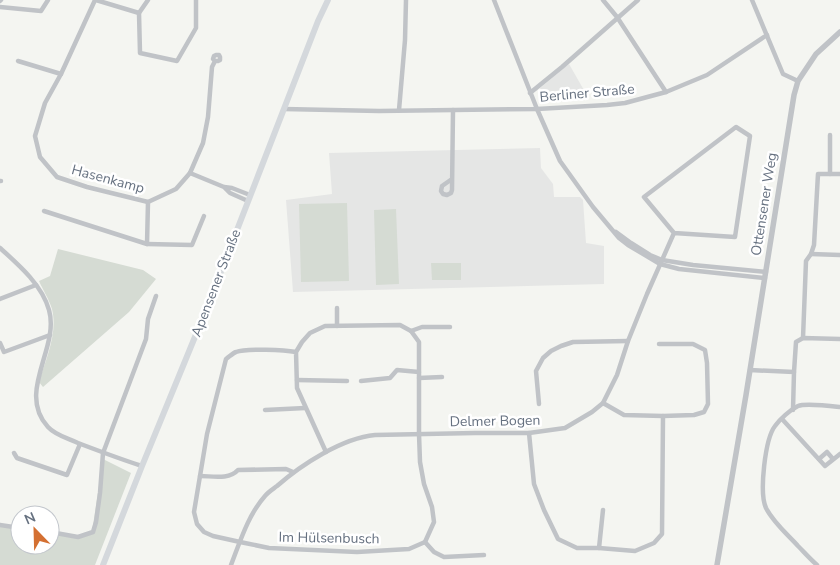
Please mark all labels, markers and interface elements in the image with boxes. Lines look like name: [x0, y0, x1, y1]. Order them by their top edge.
street label: Berliner Straße: [539, 79, 635, 107]
street label: Ottensener Weg: [746, 151, 782, 257]
street label: Hasenkamp: [69, 160, 147, 198]
street label: Apensener Straße: [187, 226, 245, 340]
street label: Delmer Bogen: [449, 411, 541, 431]
north arrow: [10, 505, 60, 555]
text: N: [22, 508, 39, 529]
street label: Im Hülsenbusch: [278, 528, 380, 548]

